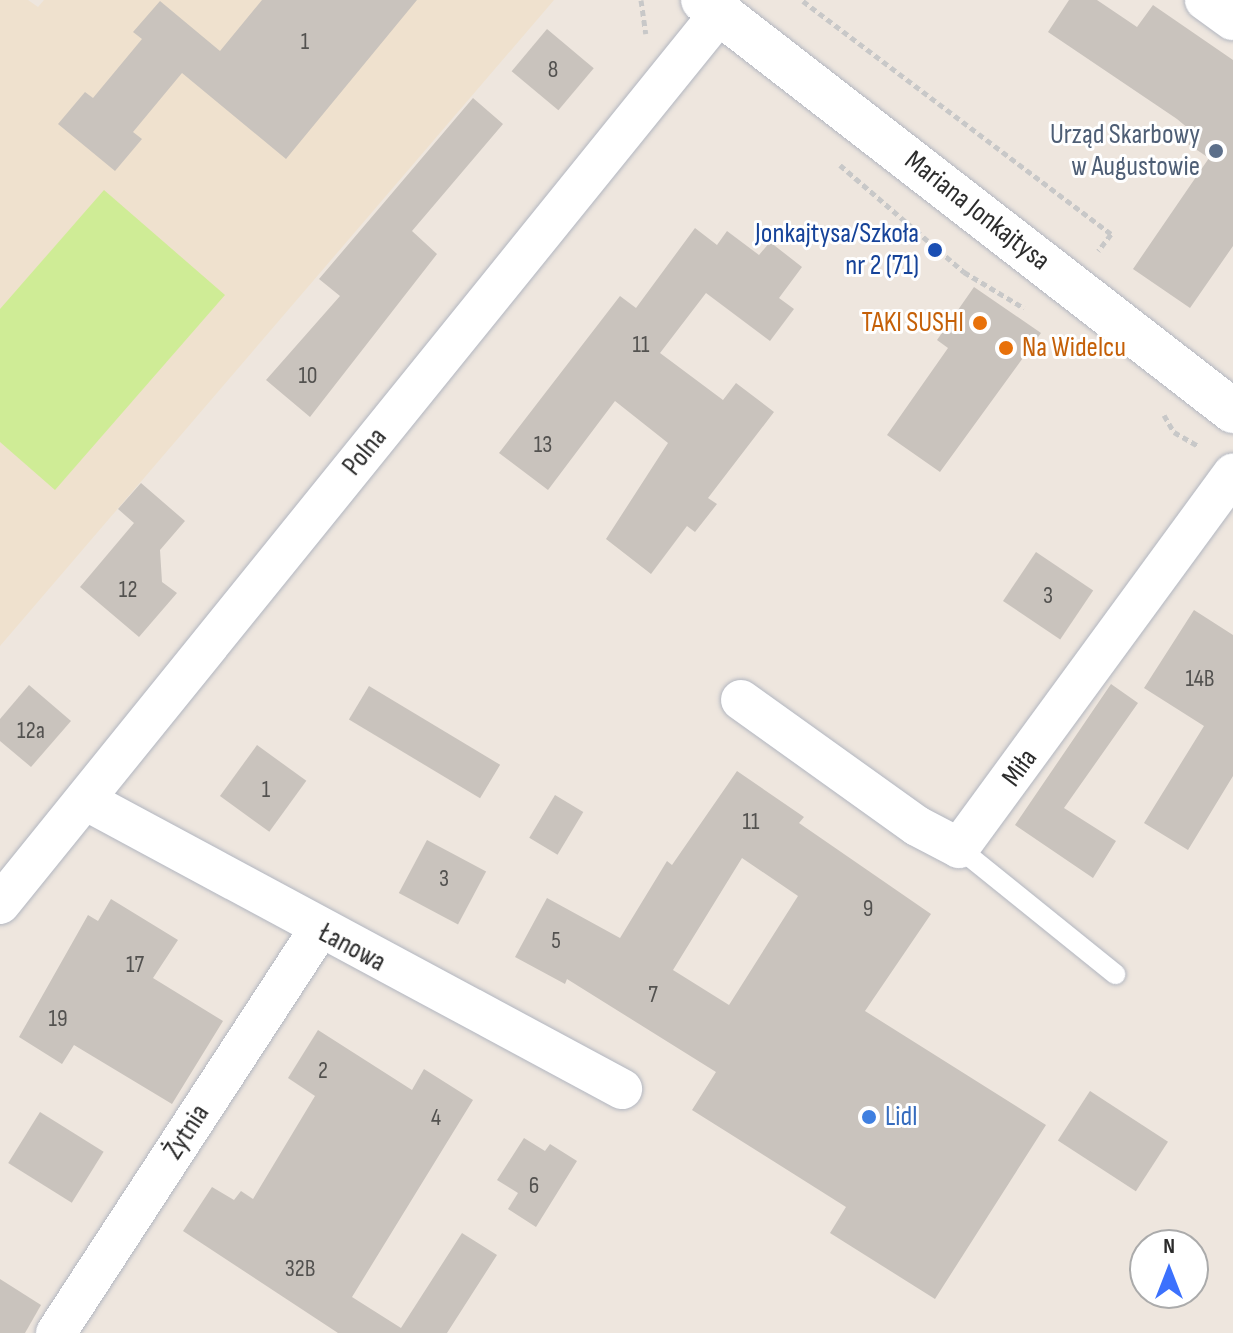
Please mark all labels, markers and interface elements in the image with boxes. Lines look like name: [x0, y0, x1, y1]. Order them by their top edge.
house number: 1: [301, 28, 309, 56]
house number: 8: [548, 56, 558, 84]
place label: Urząd Skarbowy w Augustowie: [1050, 118, 1200, 184]
marker: Urząd Skarbowy w Augustowie: [1207, 142, 1225, 160]
street label: Mariana Jonkajtysa: [898, 144, 1056, 278]
place label: Jonkajtysa/Szkoła nr 2 (71): [755, 217, 919, 283]
marker: Jonkajtysa/Szkoła nr 2 (71): [926, 241, 944, 259]
place label: TAKI SUSHI: [861, 306, 964, 340]
marker: TAKI SUSHI: [971, 314, 989, 332]
house number: 11: [633, 331, 649, 359]
place label: Na Widelcu: [1022, 331, 1126, 365]
marker: Na Widelcu: [997, 339, 1015, 357]
house number: 10: [298, 362, 318, 390]
street label: Polna: [336, 421, 394, 483]
house number: 13: [534, 431, 552, 459]
house number: 12: [119, 576, 137, 604]
house number: 3: [1043, 582, 1053, 610]
house number: 14B: [1185, 665, 1215, 693]
house number: 12a: [17, 717, 45, 745]
street label: Miła: [995, 743, 1045, 793]
house number: 1: [262, 776, 270, 804]
house number: 11: [743, 808, 759, 836]
house number: 3: [439, 865, 449, 893]
house number: 9: [863, 895, 873, 923]
street label: Łanowa: [313, 917, 391, 979]
house number: 5: [551, 927, 561, 955]
house number: 17: [126, 951, 144, 979]
house number: 7: [648, 981, 658, 1009]
house number: 19: [48, 1005, 68, 1033]
house number: 2: [318, 1057, 328, 1085]
street label: Żytnia: [157, 1098, 217, 1166]
place label: Lidl: [885, 1100, 917, 1134]
house number: 4: [431, 1104, 441, 1132]
marker: Lidl: [860, 1108, 878, 1126]
house number: 6: [529, 1172, 539, 1200]
north arrow: [1129, 1229, 1209, 1309]
text: N: [1163, 1233, 1175, 1260]
house number: 32B: [285, 1255, 315, 1283]

